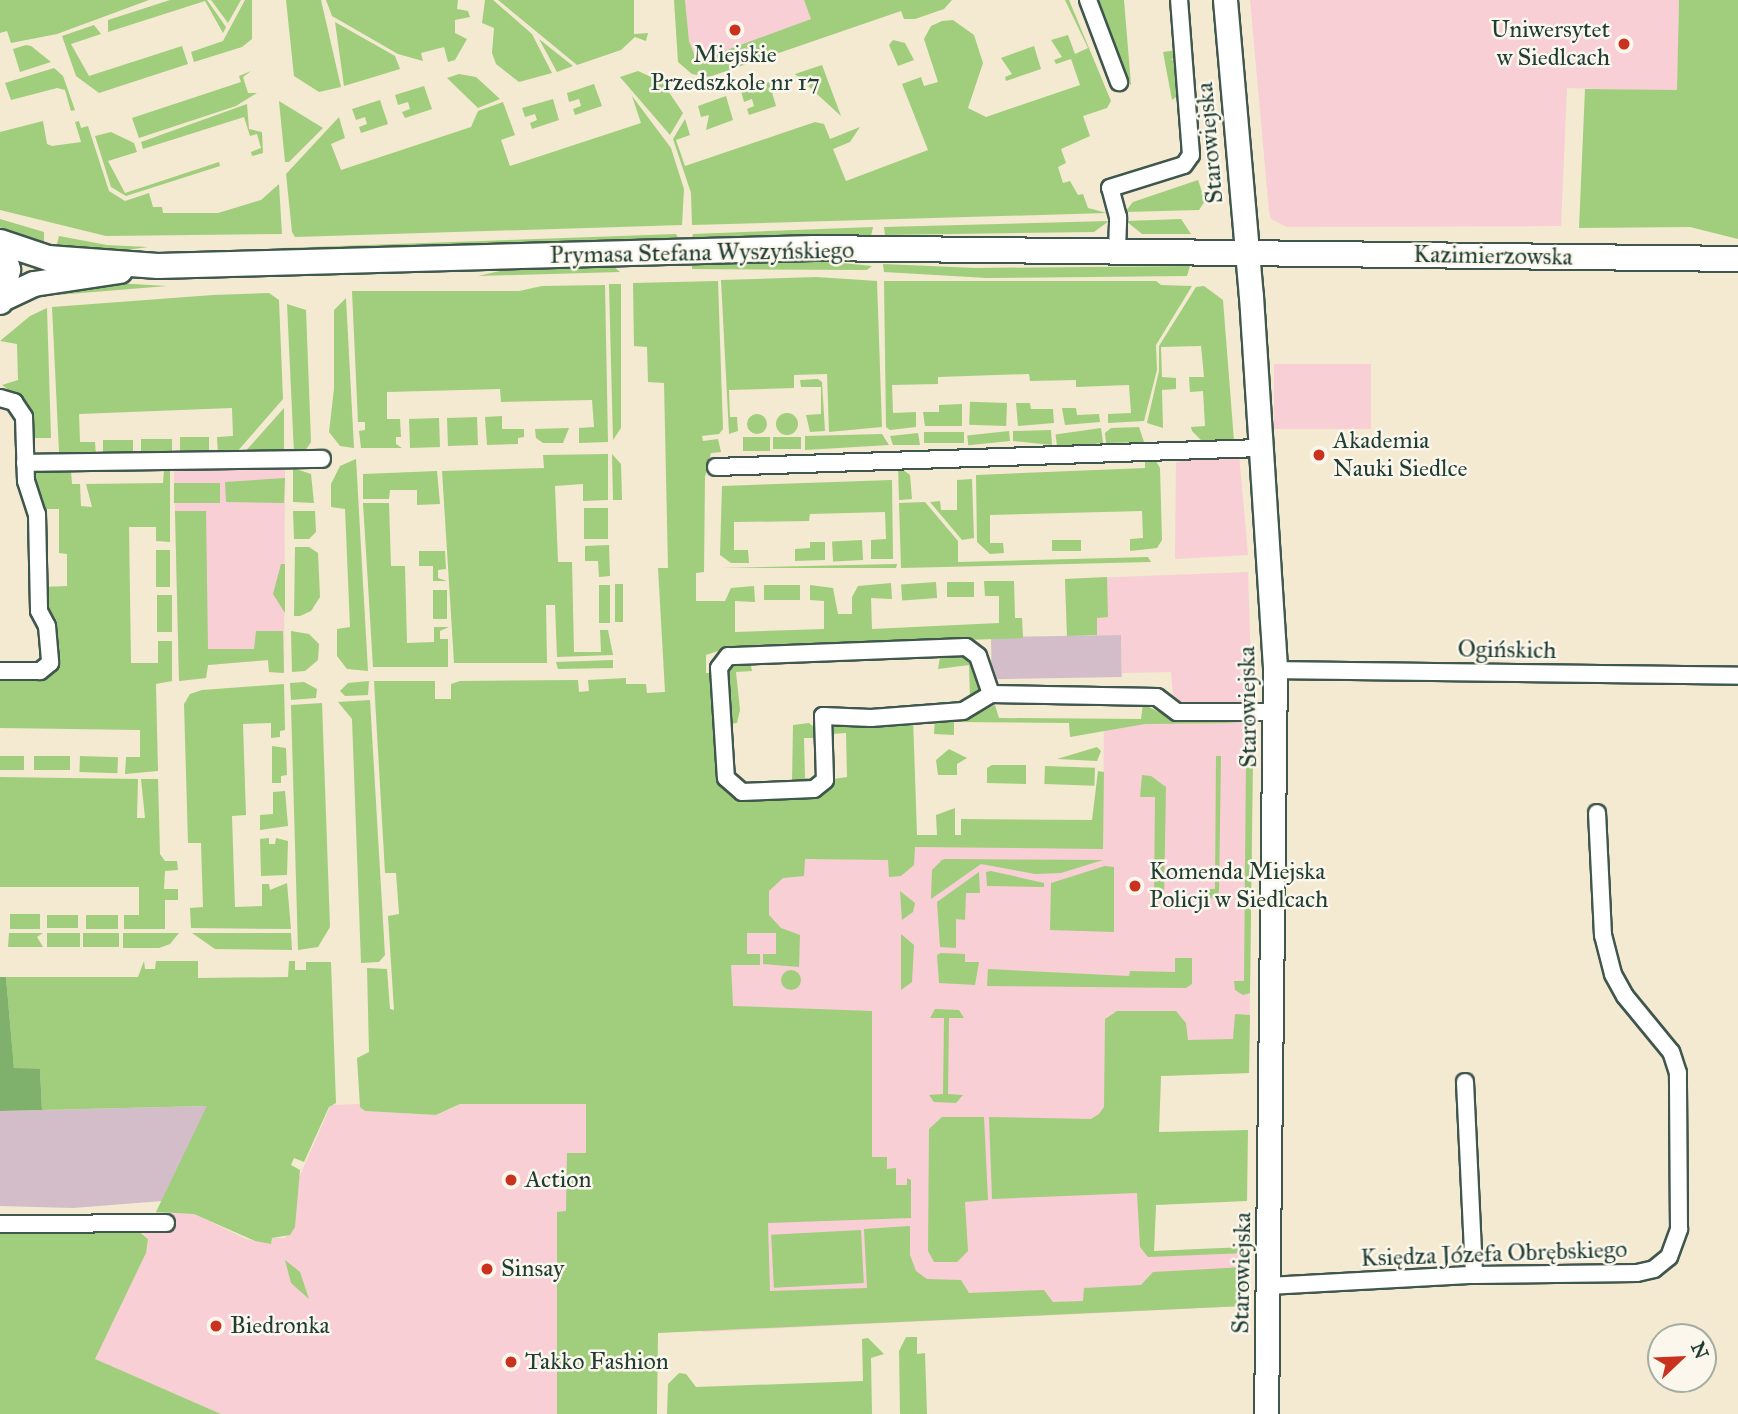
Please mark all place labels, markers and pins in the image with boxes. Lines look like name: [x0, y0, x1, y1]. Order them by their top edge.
place label: Uniwersytet w Siedlcach: [1491, 16, 1610, 72]
marker: Miejskie Przedszkole nr 17: [727, 22, 743, 38]
marker: Uniwersytet w Siedlcach: [1616, 36, 1632, 52]
place label: Miejskie Przedszkole nr 17: [650, 41, 820, 97]
place label: Akademia Nauki Siedlce: [1333, 427, 1468, 483]
marker: Akademia Nauki Siedlce: [1311, 447, 1327, 463]
place label: Komenda Miejska Policji w Siedlcach: [1149, 858, 1328, 914]
marker: Komenda Miejska Policji w Siedlcach: [1127, 878, 1143, 894]
place label: Action: [525, 1166, 591, 1194]
marker: Action: [503, 1172, 519, 1188]
place label: Sinsay: [501, 1255, 564, 1283]
marker: Sinsay: [479, 1261, 495, 1277]
place label: Biedronka: [230, 1312, 330, 1340]
marker: Biedronka: [208, 1318, 224, 1334]
place label: Takko Fashion: [525, 1348, 669, 1376]
marker: Takko Fashion: [503, 1354, 519, 1370]

